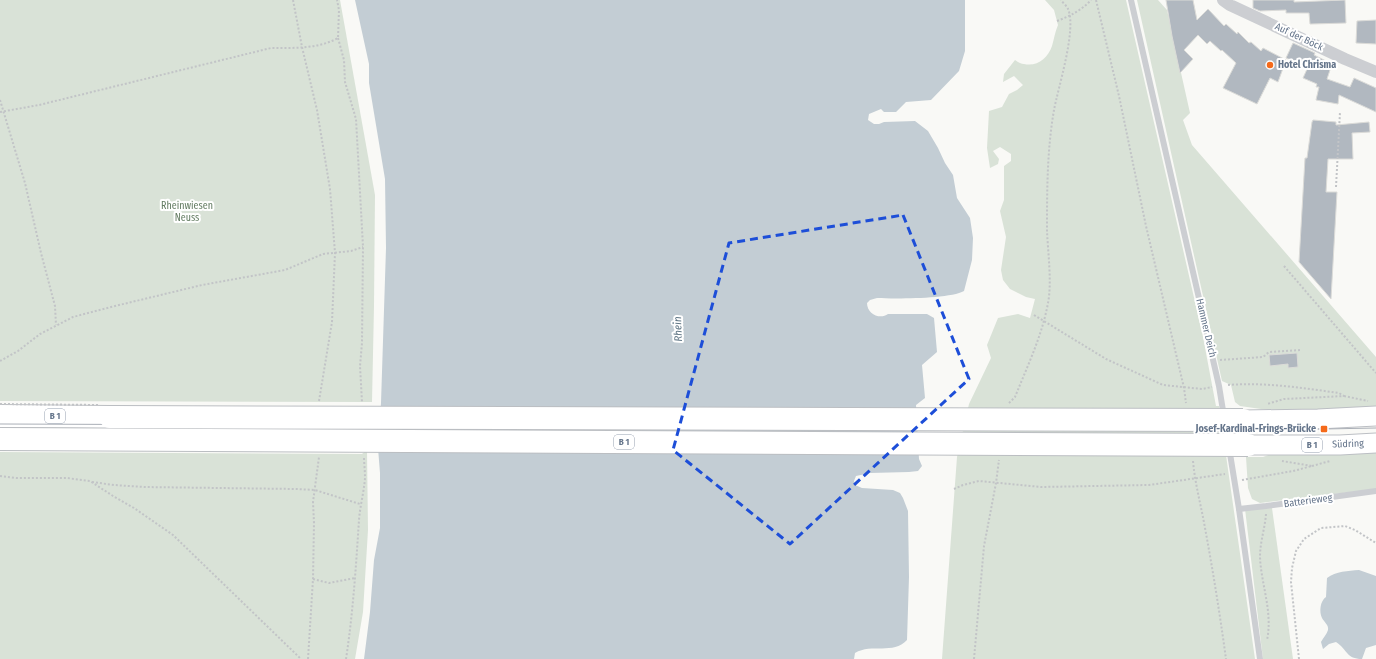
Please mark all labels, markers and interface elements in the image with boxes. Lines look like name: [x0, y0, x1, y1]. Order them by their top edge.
street label: Auf der Böck: [1273, 21, 1325, 54]
place label: Hotel Chrisma: [1278, 59, 1336, 71]
marker: Hotel Chrisma: [1265, 60, 1275, 70]
park label: Rheinwiesen Neuss: [161, 200, 213, 224]
street label: Hammer Deich: [1193, 297, 1219, 359]
water label: Rhein: [671, 316, 685, 342]
road number: B 1: [45, 409, 65, 423]
place label: Josef-Kardinal-Frings-Brücke: [1195, 423, 1316, 435]
marker: Josef-Kardinal-Frings-Brücke: [1319, 424, 1329, 434]
road number: B 1: [614, 435, 634, 449]
street label: Südring: [1332, 437, 1364, 451]
road number: B 1: [1302, 438, 1322, 452]
street label: Batterieweg: [1283, 492, 1333, 510]

